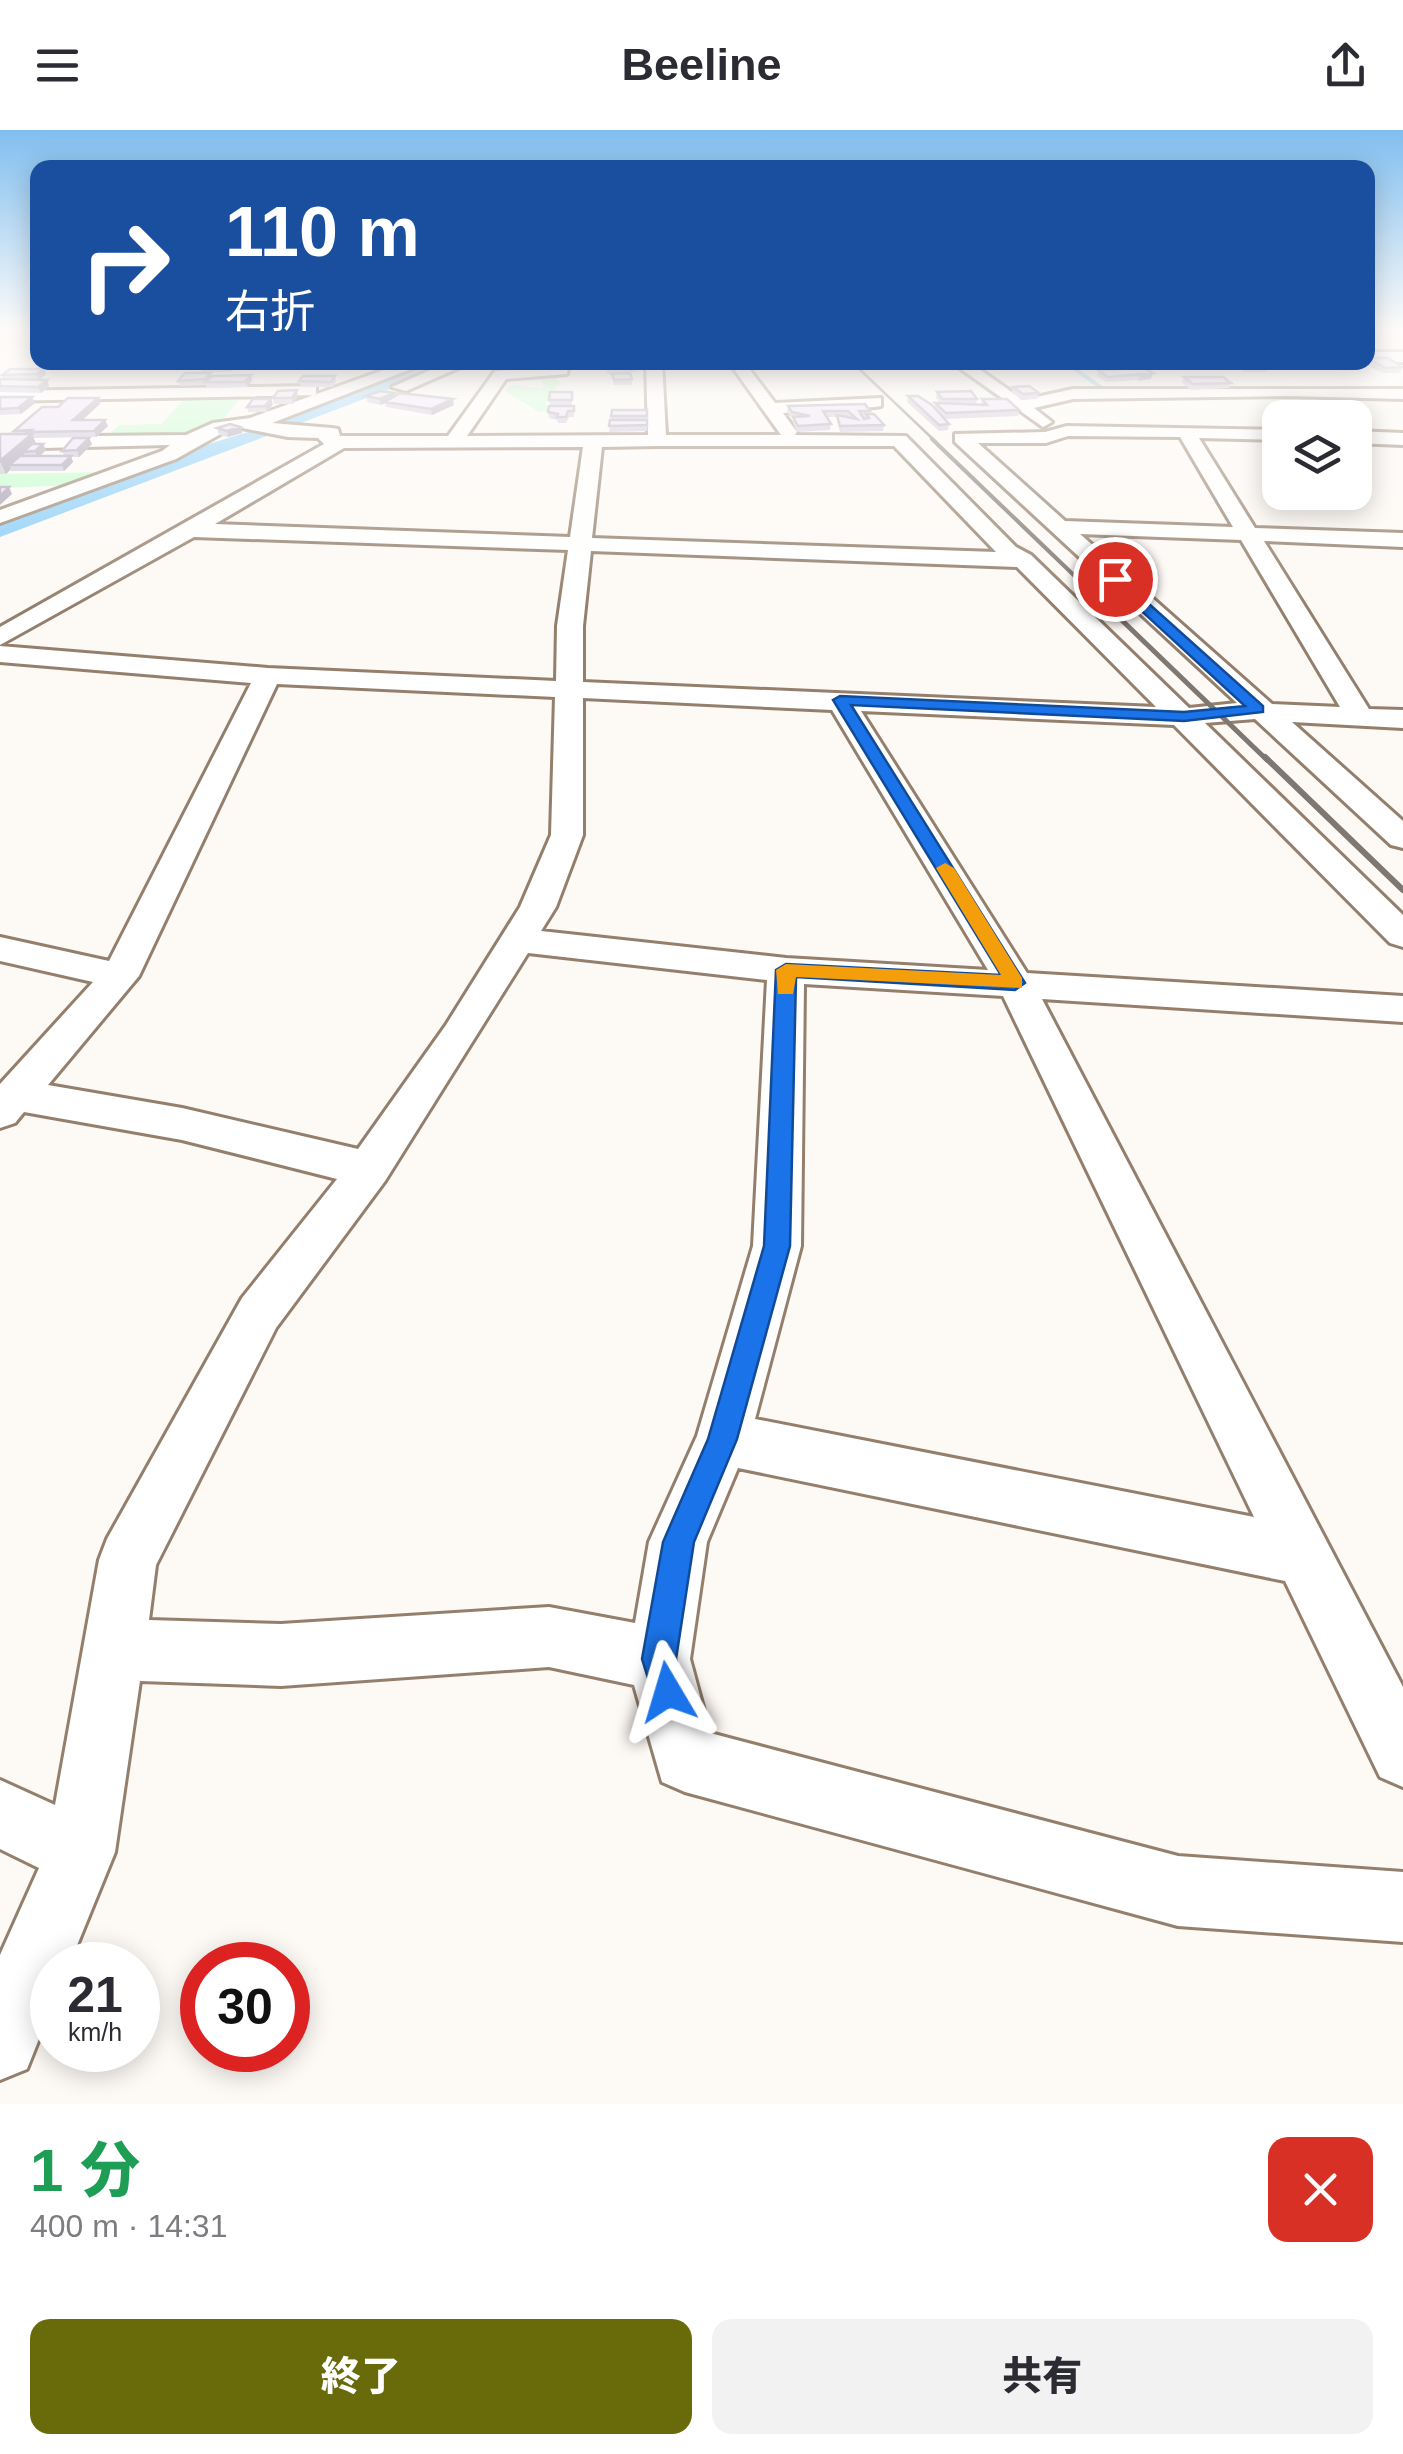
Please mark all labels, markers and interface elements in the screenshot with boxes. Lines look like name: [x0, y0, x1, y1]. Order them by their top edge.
icon: menu: [30, 38, 85, 93]
icon: share: [1318, 38, 1373, 93]
text: Beeline: [621, 39, 782, 90]
text: 110 m: [225, 193, 420, 271]
icon: right: [60, 200, 190, 330]
text: 右折: [225, 286, 315, 337]
map controls: [1262, 400, 1372, 510]
button: layers: [1262, 400, 1372, 510]
pin: [1073, 537, 1158, 622]
icon: arrive: [1088, 552, 1143, 607]
position arrow: [616, 1640, 720, 1744]
speed limit sign: 30: [180, 1942, 310, 2072]
text: 21: [67, 1967, 123, 2023]
text: km/h: [68, 2018, 122, 2046]
text: 1 分: [30, 2137, 140, 2204]
button: close: [1268, 2137, 1373, 2242]
text: 400 m · 14:31: [30, 2208, 227, 2244]
button: 終了: [30, 2319, 692, 2434]
button: 共有: [712, 2319, 1373, 2434]

